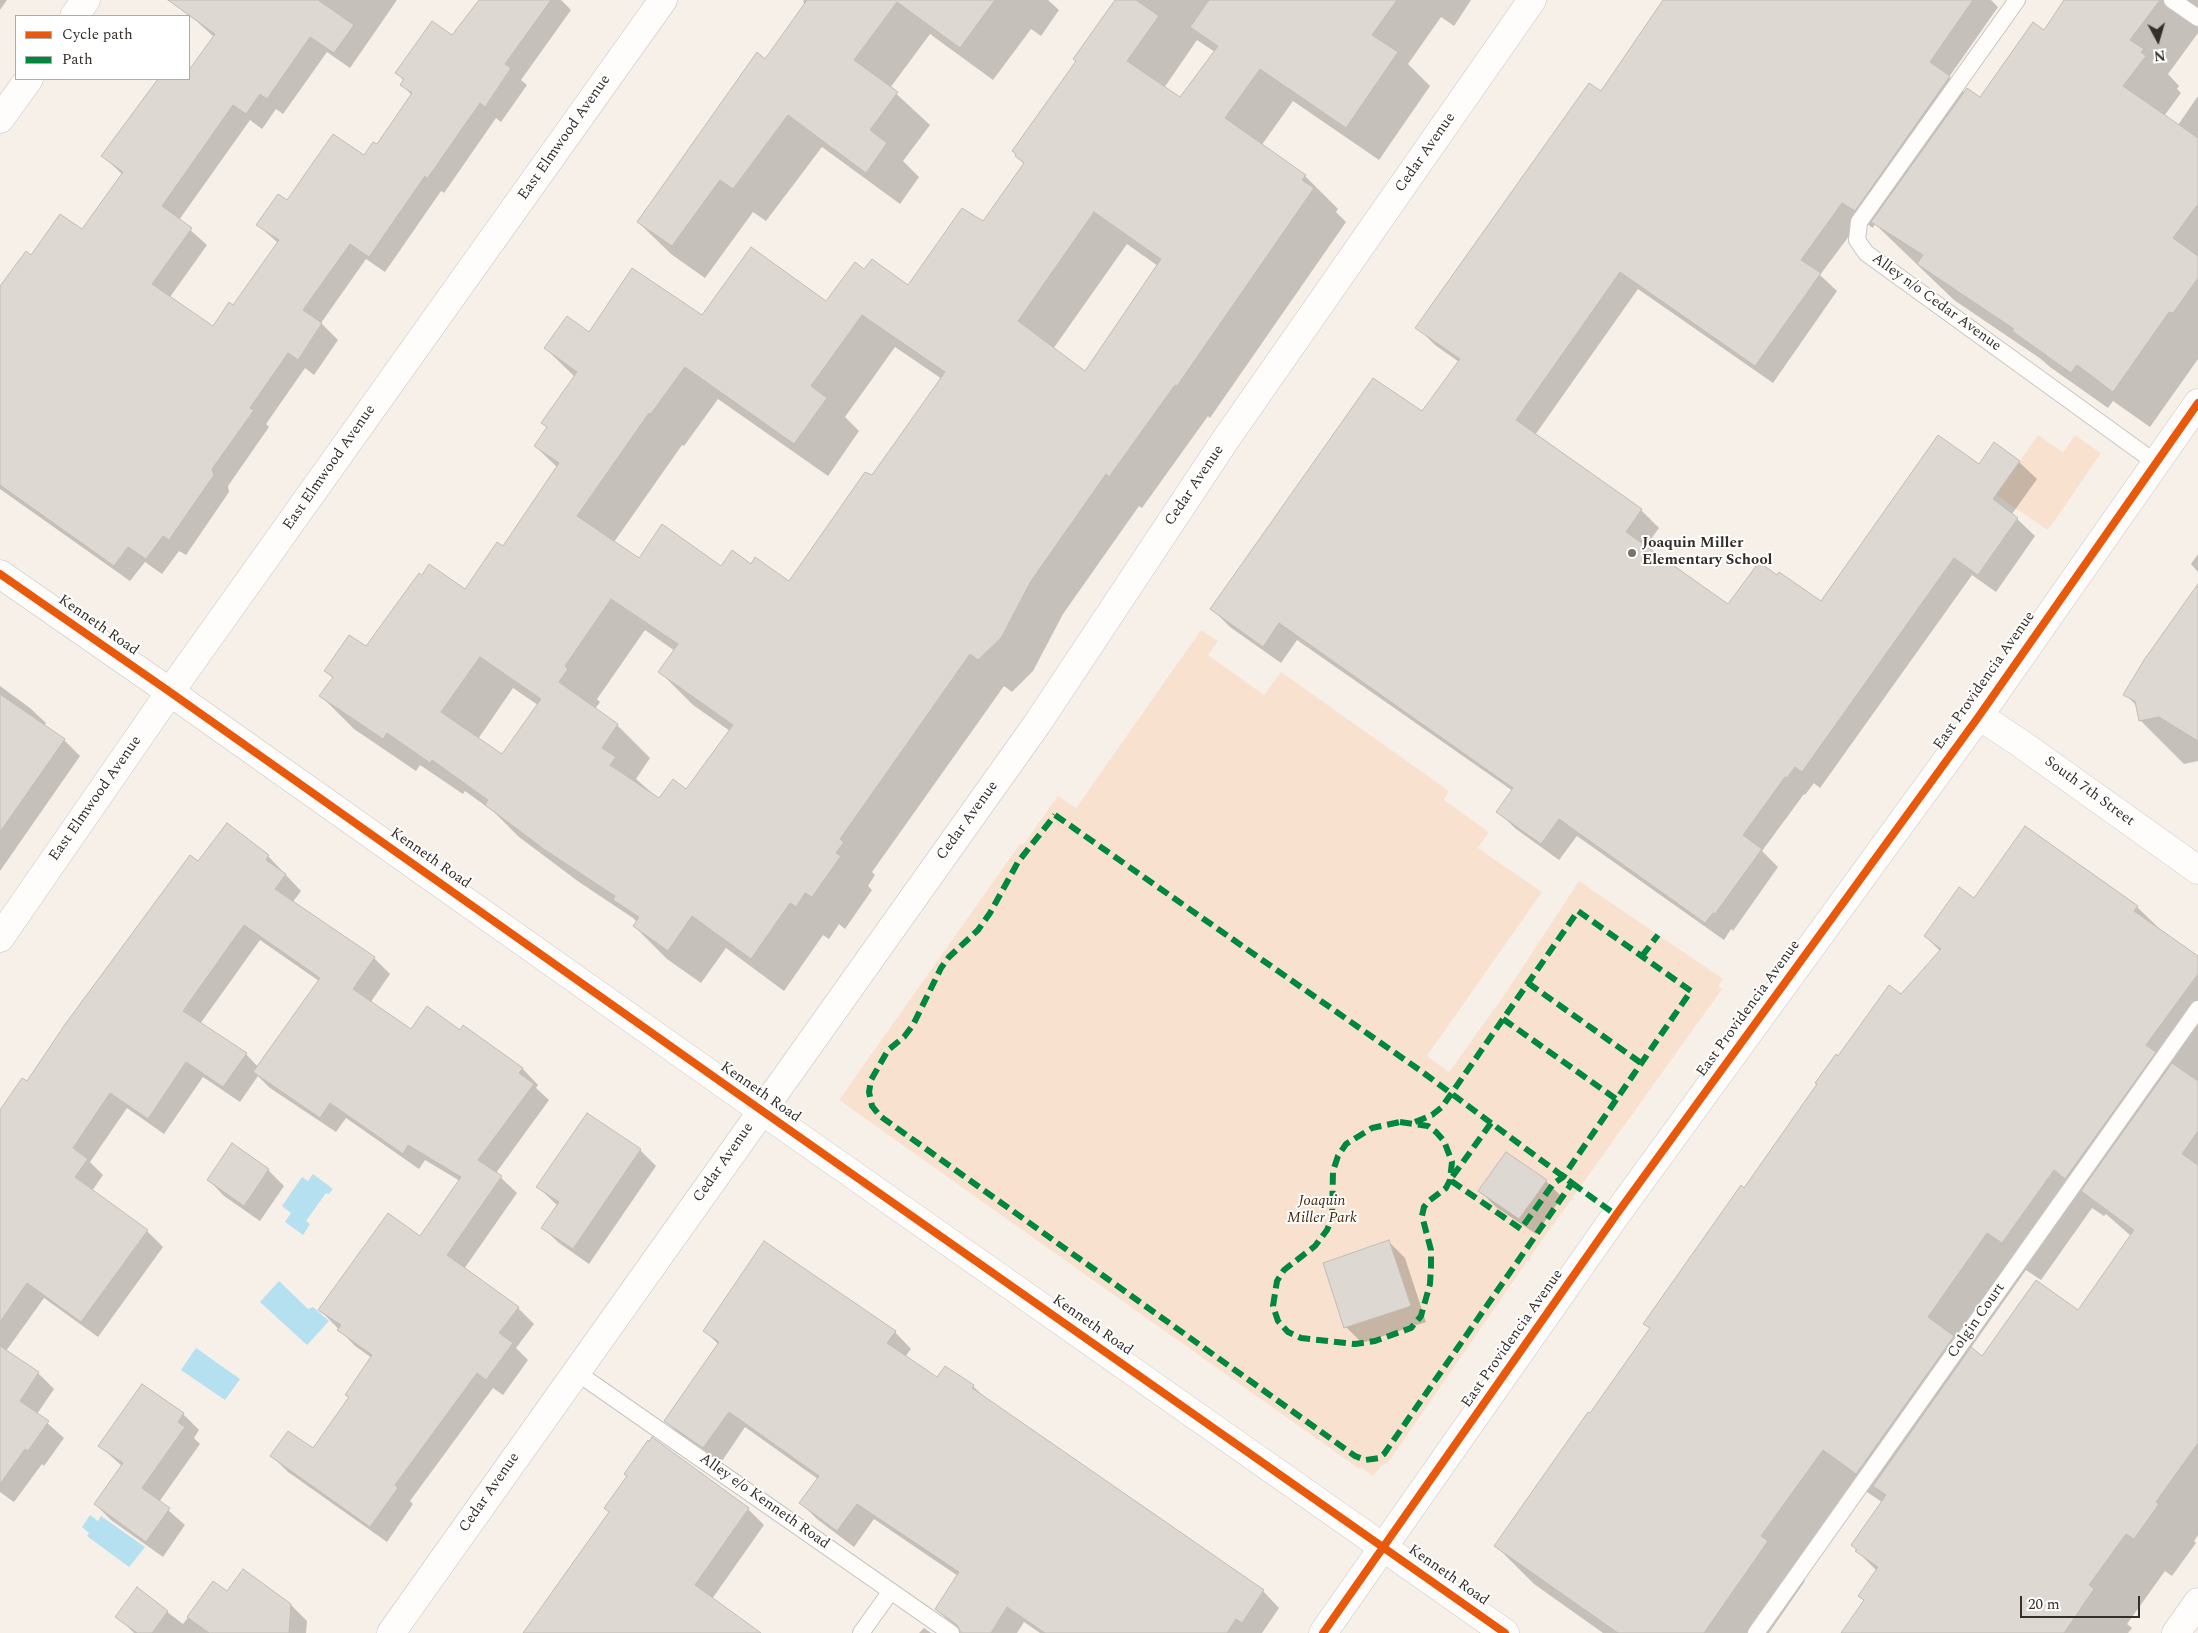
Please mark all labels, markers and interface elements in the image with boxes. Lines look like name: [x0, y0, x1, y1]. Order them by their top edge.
legend: [15, 15, 190, 80]
north arrow: [2133, 15, 2183, 65]
text: Cycle path: [62, 23, 133, 46]
text: N: [2153, 44, 2166, 66]
text: Path: [62, 48, 93, 71]
street label: East Elmwood Avenue: [515, 72, 615, 204]
street label: Cedar Avenue: [1392, 110, 1460, 196]
street label: Alley n/o Cedar Avenue: [1868, 250, 2004, 356]
street label: East Elmwood Avenue: [280, 402, 380, 534]
street label: Cedar Avenue: [1162, 442, 1228, 530]
place label: Joaquin Miller Elementary School: [1642, 535, 1772, 570]
marker: Joaquin Miller Elementary School: [1626, 547, 1638, 559]
street label: Kenneth Road: [54, 592, 142, 660]
street label: East Providencia Avenue: [1930, 608, 2040, 754]
street label: East Elmwood Avenue: [46, 733, 146, 865]
street label: South 7th Street: [2040, 753, 2138, 831]
street label: Cedar Avenue: [933, 778, 1003, 864]
street label: Kenneth Road: [386, 825, 474, 893]
street label: East Providencia Avenue: [1693, 937, 1805, 1081]
street label: Kenneth Road: [716, 1059, 804, 1127]
street label: Cedar Avenue: [690, 1120, 758, 1206]
park label: Joaquin Miller Park: [1287, 1193, 1357, 1228]
street label: East Providencia Avenue: [1458, 1266, 1568, 1412]
street label: Colgin Court: [1945, 1280, 2009, 1362]
street label: Kenneth Road: [1048, 1292, 1136, 1360]
street label: Cedar Avenue: [456, 1450, 524, 1536]
street label: Alley e/o Kenneth Road: [695, 1450, 833, 1554]
street label: Kenneth Road: [1404, 1542, 1492, 1610]
scale bar: [2023, 1586, 2143, 1618]
text: 20 m: [2028, 1593, 2060, 1616]

